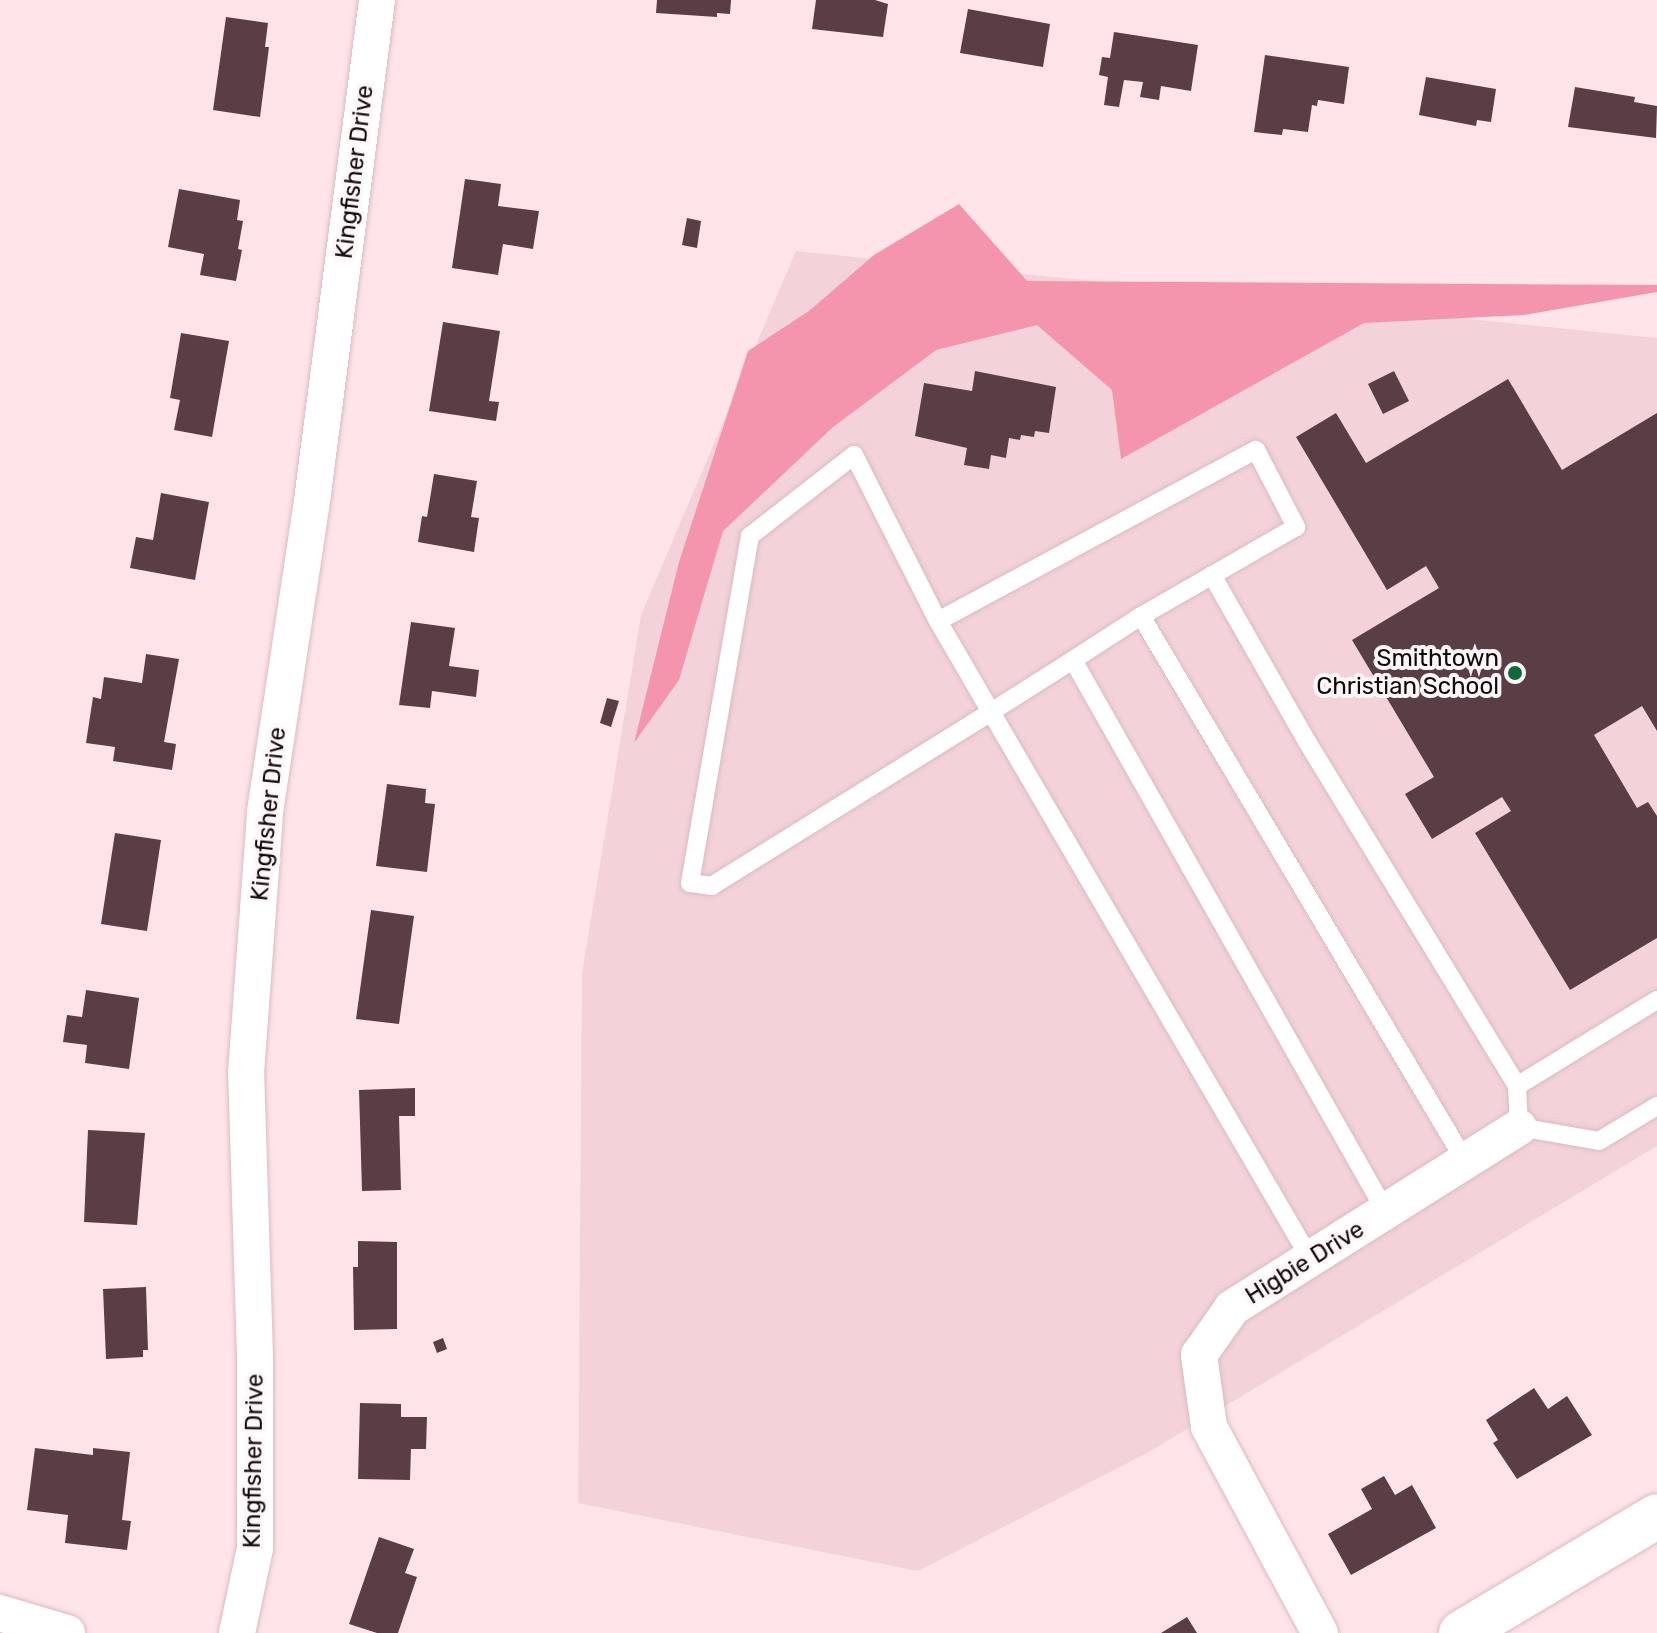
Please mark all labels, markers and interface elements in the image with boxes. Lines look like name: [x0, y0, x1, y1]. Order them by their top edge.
street label: Kingfisher Drive: [330, 83, 380, 261]
place label: Smithtown Christian School: [1316, 645, 1499, 701]
marker: Smithtown Christian School: [1506, 664, 1524, 682]
street label: Kingfisher Drive: [246, 725, 292, 903]
street label: Higbie Drive: [1240, 1215, 1370, 1311]
street label: Kingfisher Drive: [238, 1373, 270, 1549]

